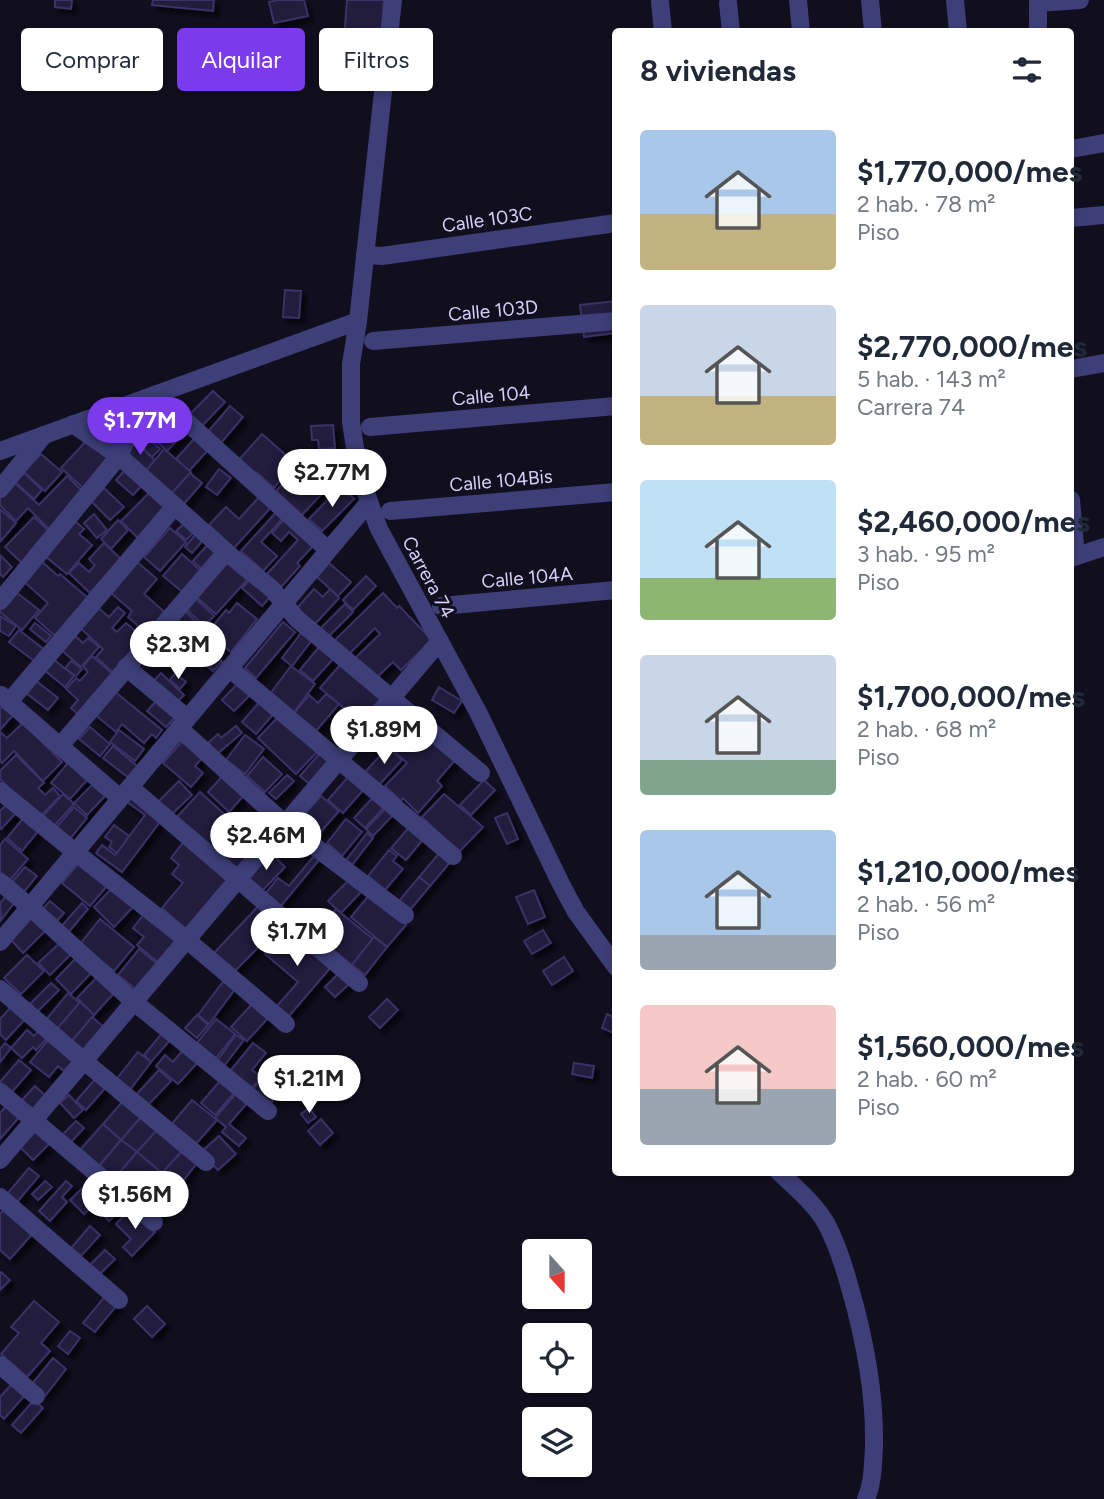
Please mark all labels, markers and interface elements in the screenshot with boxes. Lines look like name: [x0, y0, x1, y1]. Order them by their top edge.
chip: Comprar: [21, 28, 163, 91]
chip: Alquilar: [177, 28, 305, 91]
chip: Filtros: [319, 28, 433, 91]
icon: filters: [1008, 51, 1046, 89]
text: 8 viviendas: [640, 52, 796, 89]
text: $1,770,000/mes: [857, 153, 1083, 190]
icon: home: [696, 158, 780, 242]
text: 2 hab. · 78 m²: [857, 190, 996, 218]
street label: Calle 103C: [440, 202, 534, 237]
text: Piso: [857, 218, 900, 246]
street label: Calle 103D: [447, 295, 539, 326]
text: $2,770,000/mes: [857, 328, 1087, 365]
icon: home: [696, 333, 780, 417]
text: 5 hab. · 143 m²: [857, 365, 1006, 393]
street label: Calle 104: [451, 381, 531, 410]
text: Carrera 74: [857, 393, 965, 421]
pin: $1.77M: [83, 398, 197, 457]
text: $1.77M: [103, 406, 177, 434]
pin: $2.77M: [275, 449, 389, 509]
text: $2.77M: [293, 458, 371, 486]
street label: Calle 104Bis: [448, 465, 554, 496]
text: $2,460,000/mes: [857, 503, 1090, 540]
icon: home: [696, 508, 780, 592]
street label: Carrera 74: [397, 532, 460, 622]
text: 3 hab. · 95 m²: [857, 540, 995, 568]
street label: Calle 104A: [480, 562, 574, 593]
text: Piso: [857, 568, 900, 596]
pin: $2.3M: [129, 622, 227, 681]
text: $2.3M: [146, 630, 210, 658]
text: $1,700,000/mes: [857, 678, 1085, 715]
icon: home: [696, 683, 780, 767]
pin: $1.89M: [327, 706, 441, 766]
text: $1.89M: [346, 715, 422, 743]
text: 2 hab. · 68 m²: [857, 715, 996, 743]
text: Piso: [857, 743, 900, 771]
pin: $2.46M: [209, 812, 323, 872]
text: $2.46M: [226, 821, 306, 849]
text: $1,210,000/mes: [857, 853, 1079, 890]
icon: home: [696, 858, 780, 942]
text: 2 hab. · 56 m²: [857, 890, 995, 918]
pin: $1.7M: [248, 908, 346, 968]
text: $1.7M: [267, 917, 327, 945]
text: Piso: [857, 918, 900, 946]
text: $1,560,000/mes: [857, 1028, 1084, 1065]
icon: home: [696, 1033, 780, 1117]
pin: $1.21M: [252, 1056, 366, 1115]
text: $1.21M: [274, 1064, 344, 1092]
text: 2 hab. · 60 m²: [857, 1065, 997, 1093]
text: Piso: [857, 1093, 900, 1121]
pin: $1.56M: [78, 1172, 192, 1231]
text: $1.56M: [98, 1180, 172, 1208]
north arrow: [522, 1239, 592, 1309]
map controls: [522, 1239, 592, 1477]
button: locate: [522, 1323, 592, 1393]
button: layers: [522, 1407, 592, 1477]

